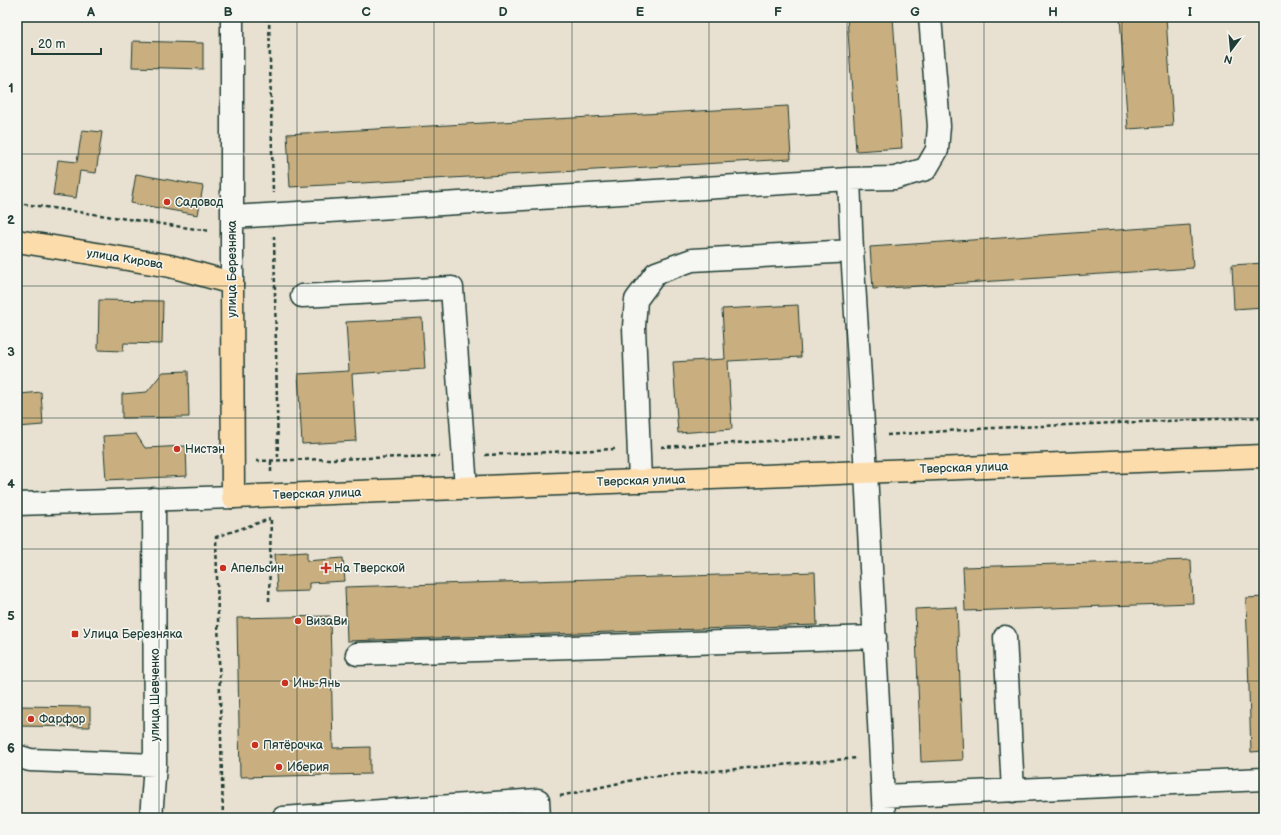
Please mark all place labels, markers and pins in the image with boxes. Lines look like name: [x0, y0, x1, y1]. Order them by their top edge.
place label: Садовод: [175, 195, 224, 210]
marker: Садовод: [162, 197, 172, 207]
place label: Нистэн: [185, 442, 225, 457]
marker: Нистэн: [172, 444, 182, 454]
place label: Апельсин: [230, 561, 284, 576]
place label: На Тверской: [334, 561, 405, 576]
marker: Апельсин: [218, 563, 228, 573]
marker: На Тверской: [321, 563, 331, 573]
place label: ВизаВи: [306, 614, 348, 629]
marker: ВизаВи: [293, 616, 303, 626]
place label: Улица Березняка: [83, 627, 183, 642]
marker: Улица Березняка: [70, 629, 80, 639]
place label: Инь-Янь: [293, 676, 340, 691]
marker: Инь-Янь: [280, 678, 290, 688]
place label: Фарфор: [39, 712, 85, 727]
marker: Фарфор: [26, 714, 36, 724]
place label: Пятёрочка: [263, 738, 323, 753]
marker: Пятёрочка: [250, 740, 260, 750]
place label: Иберия: [287, 760, 330, 775]
marker: Иберия: [274, 762, 284, 772]

